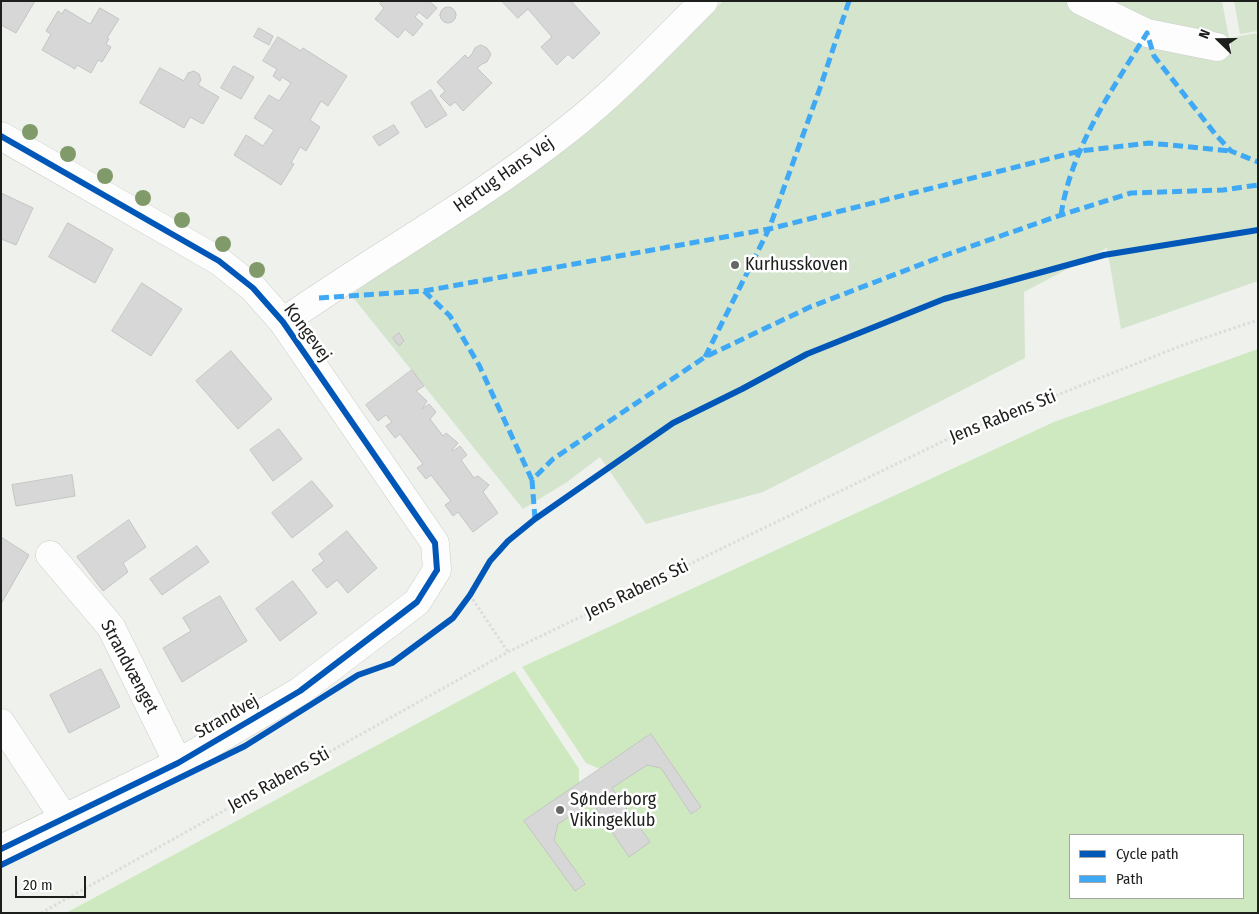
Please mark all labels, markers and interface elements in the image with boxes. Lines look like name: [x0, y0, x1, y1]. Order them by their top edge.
north arrow: [1194, 15, 1244, 65]
text: N: [1195, 27, 1214, 41]
street label: Hertug Hans Vej: [450, 133, 558, 217]
place label: Kurhusskoven: [745, 254, 848, 276]
marker: Kurhusskoven: [729, 259, 741, 271]
street label: Kongevej: [279, 300, 335, 366]
street label: Jens Rabens Sti: [947, 386, 1059, 448]
street label: Jens Rabens Sti: [582, 556, 692, 624]
street label: Strandvænget: [95, 617, 163, 717]
street label: Strandvej: [191, 690, 263, 744]
street label: Jens Rabens Sti: [224, 743, 334, 817]
place label: Sønderborg Vikingeklub: [570, 789, 656, 832]
marker: Sønderborg Vikingeklub: [554, 804, 566, 816]
legend: [1069, 834, 1244, 899]
text: Cycle path: [1116, 845, 1179, 863]
scale bar: [18, 866, 89, 898]
text: Path: [1116, 870, 1143, 888]
text: 20 m: [23, 876, 53, 894]

